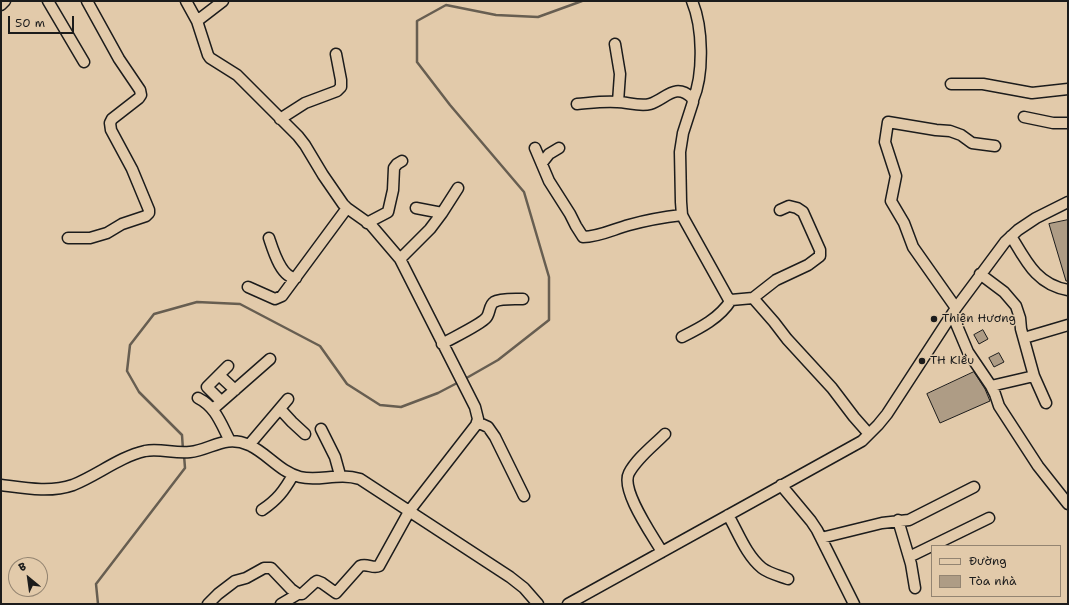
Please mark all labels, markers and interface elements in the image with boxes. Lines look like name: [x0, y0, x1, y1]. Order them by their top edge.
scale bar: [10, 8, 76, 34]
text: 50 m: [15, 15, 45, 31]
place label: Thiện Hương: [942, 312, 1016, 326]
marker: Thiện Hương: [929, 314, 939, 324]
place label: TH Kiều: [930, 354, 974, 368]
marker: TH Kiều: [917, 356, 927, 366]
legend: [931, 545, 1061, 597]
text: Đường: [969, 553, 1007, 569]
north arrow: [8, 557, 48, 597]
text: B: [16, 559, 29, 575]
text: Tòa nhà: [969, 573, 1016, 589]

